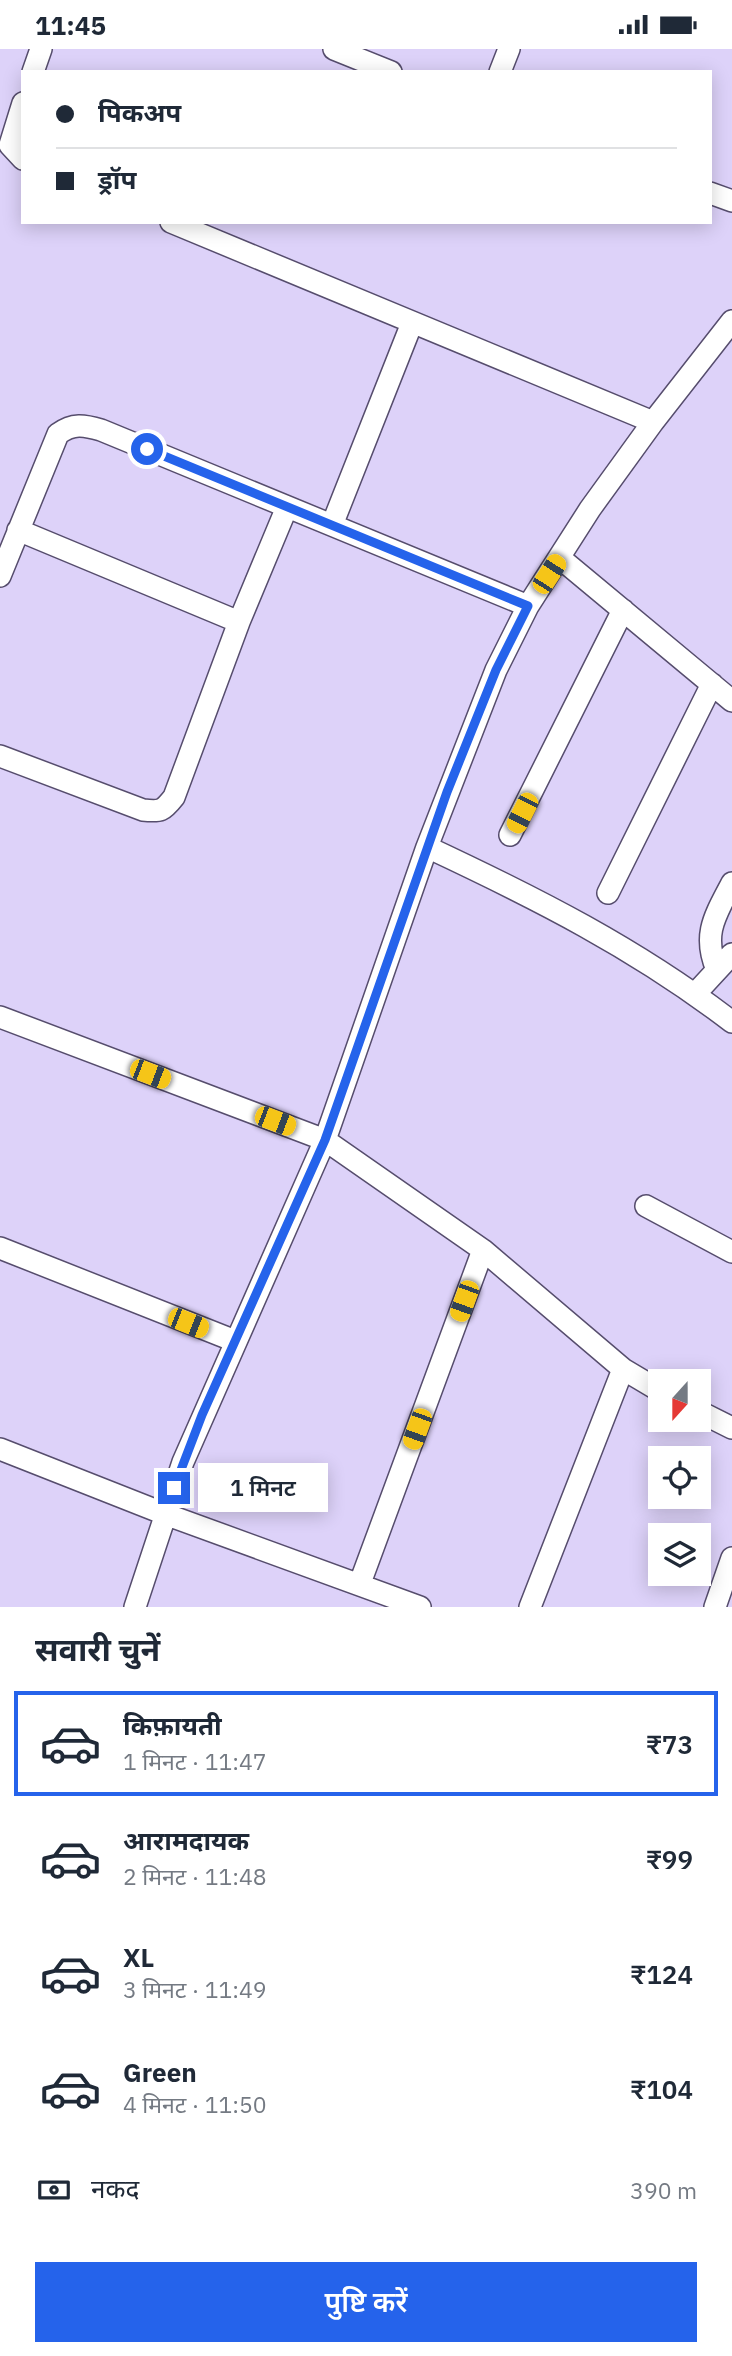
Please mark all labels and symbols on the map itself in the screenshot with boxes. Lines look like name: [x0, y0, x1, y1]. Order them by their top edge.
route start: [131, 433, 163, 465]
car: [529, 551, 570, 597]
car: [504, 790, 541, 836]
car: [127, 1057, 174, 1091]
car: [252, 1104, 299, 1138]
car: [447, 1278, 482, 1324]
car: [165, 1305, 212, 1341]
north arrow: [648, 1369, 710, 1431]
car: [400, 1406, 435, 1452]
callout: 1 मिनट: [198, 1463, 328, 1513]
route end: [158, 1472, 190, 1504]

